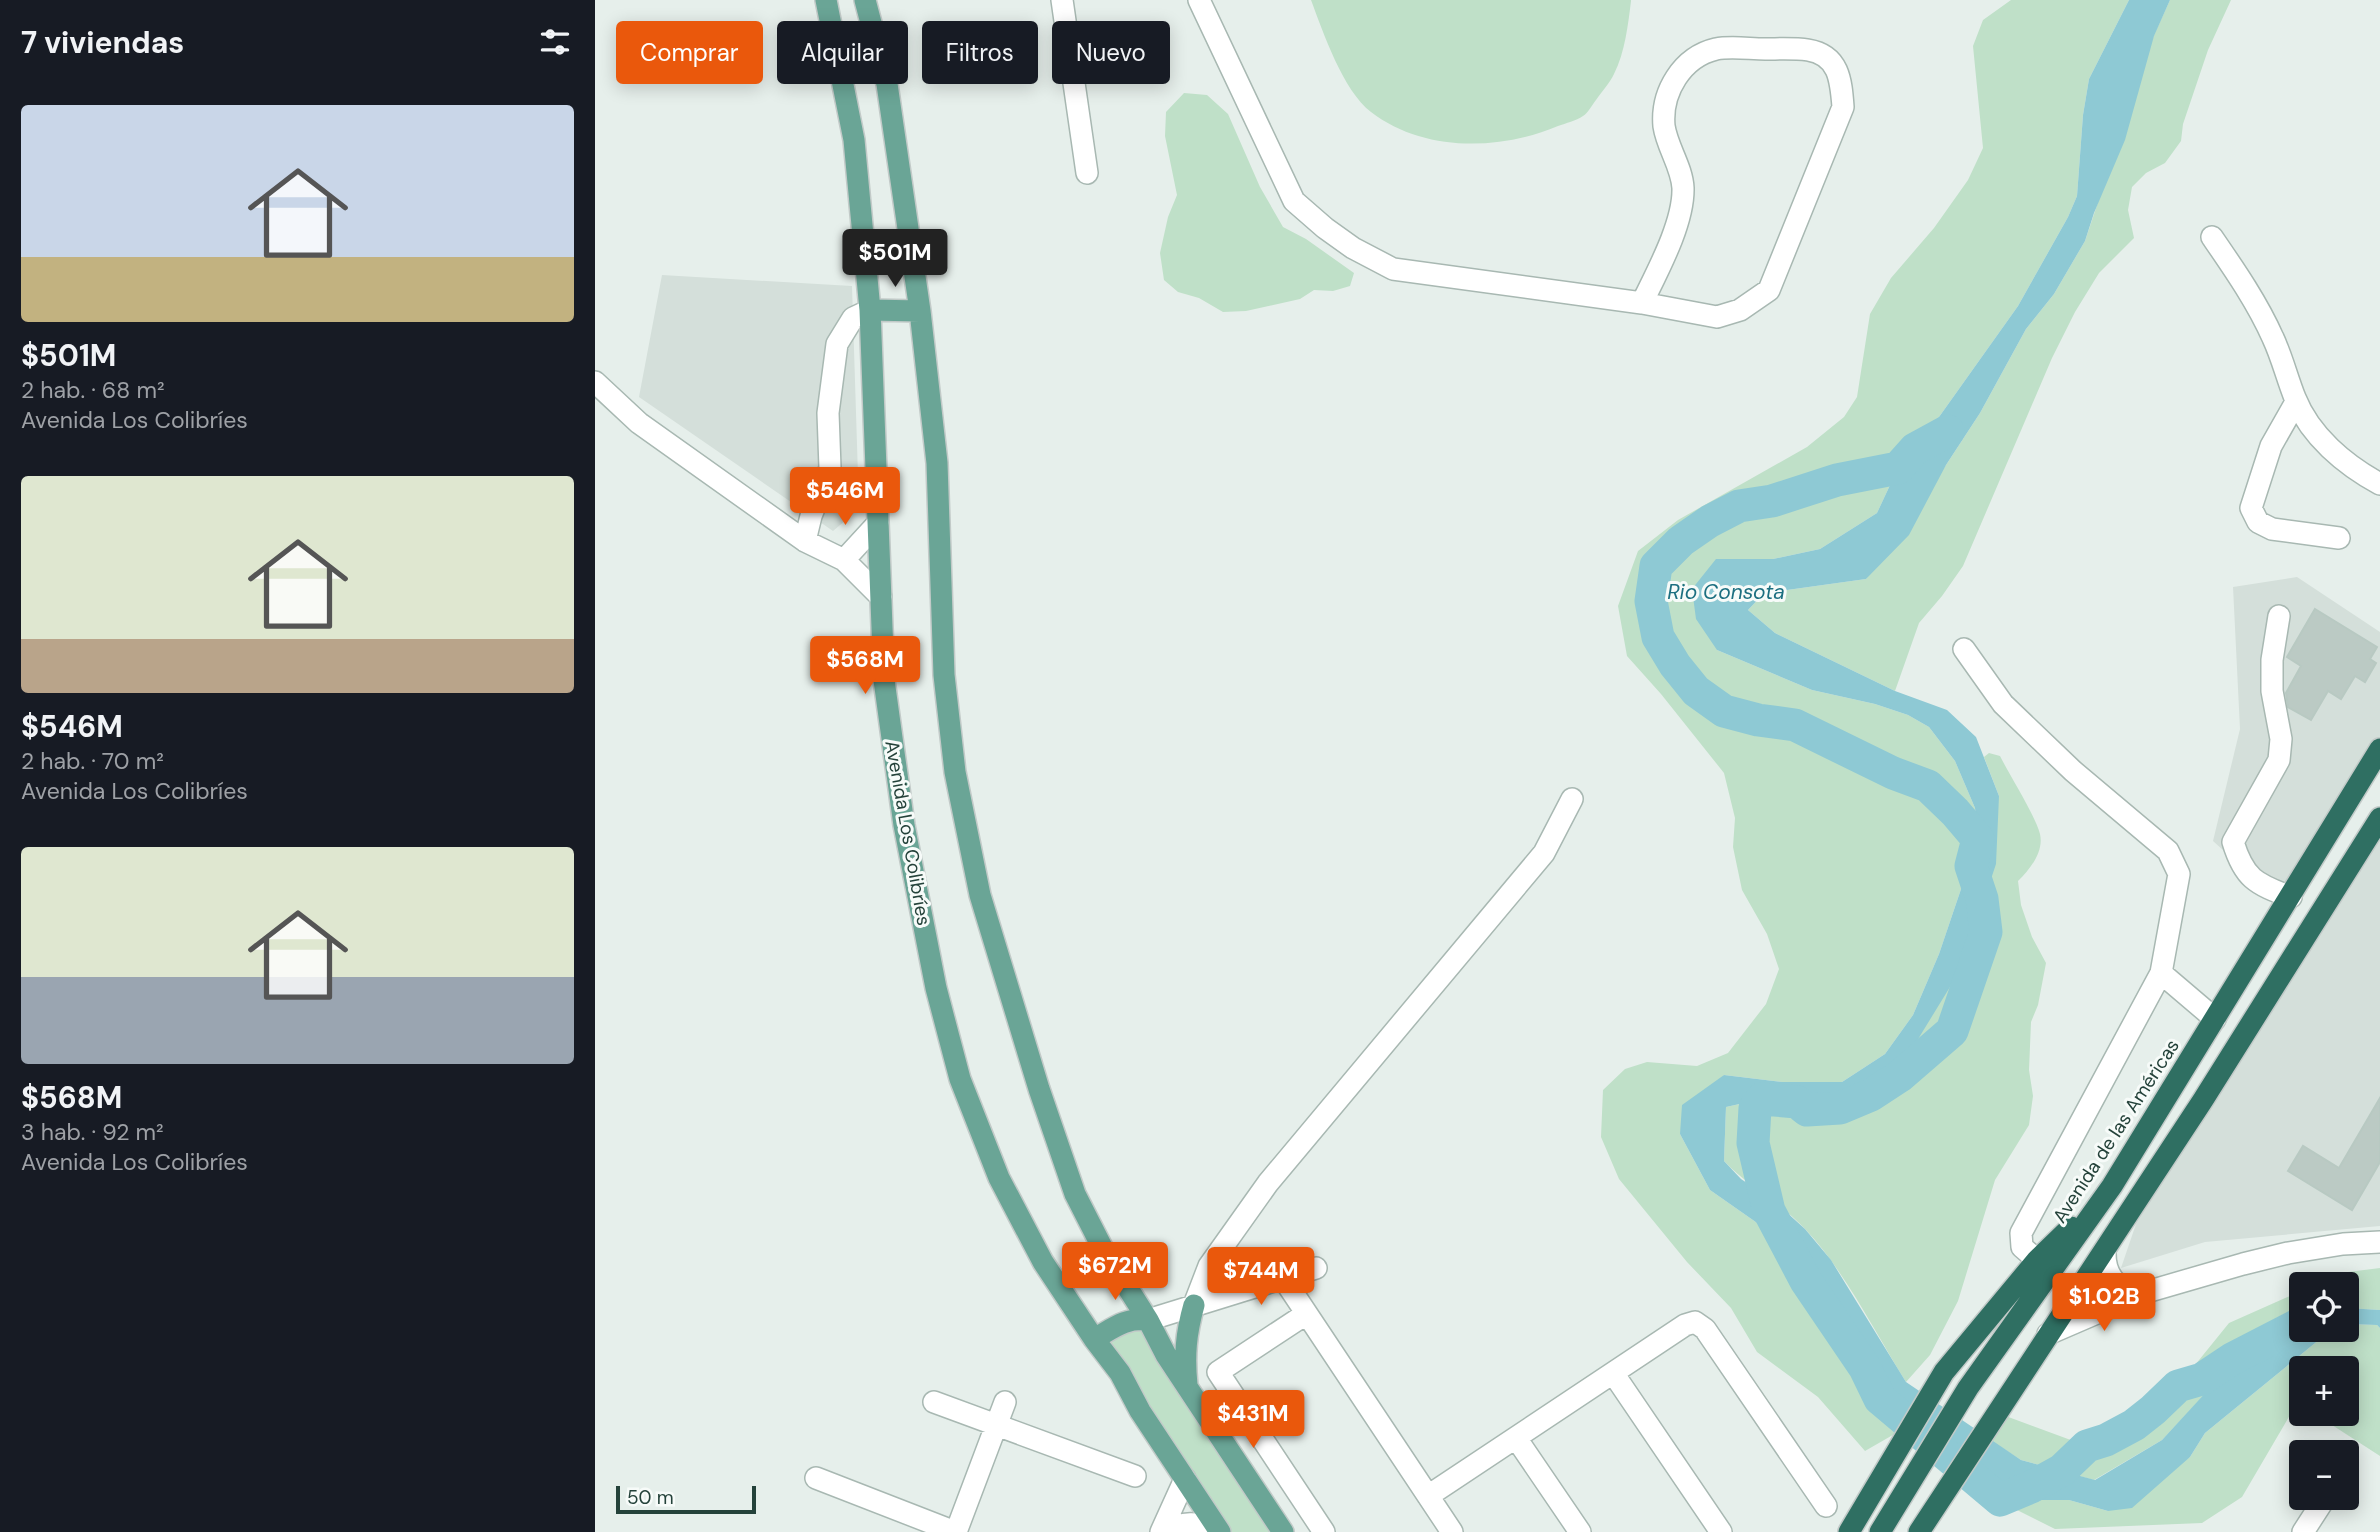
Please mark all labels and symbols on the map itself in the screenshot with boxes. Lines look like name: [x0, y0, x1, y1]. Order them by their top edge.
pin: $501M: [846, 230, 944, 289]
pin: $546M: [796, 468, 894, 527]
water label: Rio Consota: [1667, 578, 1785, 606]
pin: $568M: [816, 636, 914, 696]
street label: Avenida Los Colibríes: [879, 739, 937, 927]
street label: Avenida de las Américas: [2047, 1034, 2185, 1228]
pin: $672M: [1066, 1242, 1164, 1302]
pin: $744M: [1212, 1248, 1310, 1307]
pin: $1.02B: [2047, 1274, 2161, 1333]
pin: $431M: [1204, 1390, 1302, 1450]
scale bar: [616, 1483, 756, 1515]

